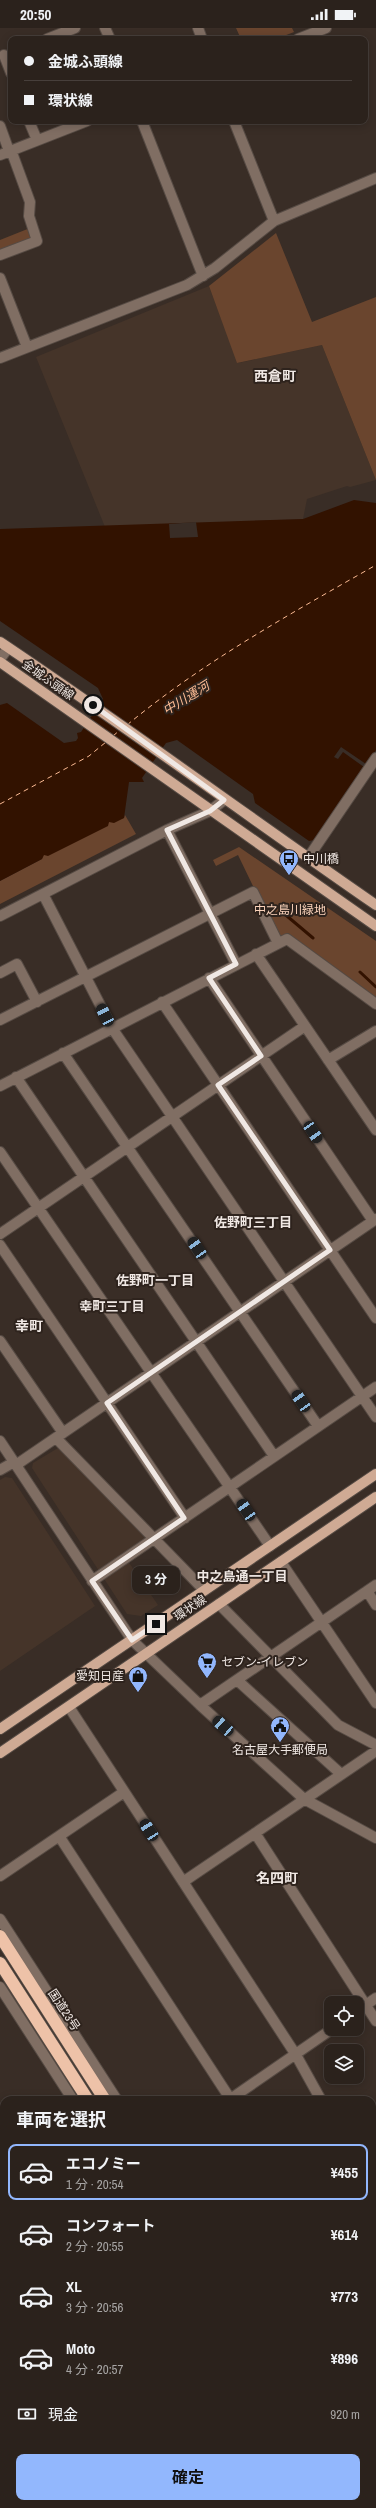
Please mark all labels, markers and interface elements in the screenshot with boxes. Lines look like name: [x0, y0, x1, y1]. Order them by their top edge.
text: 20:50: [20, 4, 51, 25]
text: 金城ふ頭線: [48, 51, 123, 72]
text: 環状線: [48, 90, 93, 111]
district label: 西倉町: [254, 367, 296, 385]
street label: 金城ふ頭線: [19, 656, 77, 704]
water label: 中川運河: [159, 675, 215, 719]
route start: [84, 696, 102, 714]
bus stop icon: 中川橋: [278, 848, 300, 876]
place label: 中川橋: [303, 851, 339, 867]
park label: 中之島川緑地: [254, 902, 326, 918]
car: [94, 1002, 116, 1028]
car: [301, 1119, 325, 1145]
district label: 佐野町三丁目: [214, 1214, 292, 1231]
car: [185, 1235, 209, 1261]
district label: 佐野町一丁目: [116, 1272, 194, 1289]
district label: 幸町三丁目: [79, 1298, 145, 1315]
district label: 幸町: [15, 1317, 43, 1335]
car: [289, 1388, 313, 1414]
car: [234, 1497, 258, 1523]
callout: 3 分: [132, 1566, 180, 1594]
district label: 中之島通一丁目: [196, 1568, 288, 1585]
text: 3 分: [145, 1571, 167, 1588]
street label: 環状線: [171, 1591, 209, 1625]
route end: [147, 1615, 165, 1633]
supermarket icon: セブン-イレブン: [196, 1651, 218, 1679]
place label: セブン-イレブン: [221, 1654, 308, 1670]
shop icon: 愛知日産: [127, 1665, 149, 1693]
place label: 愛知日産: [76, 1668, 124, 1684]
car: [210, 1714, 236, 1738]
public building icon: 名古屋大手郵便局: [269, 1715, 291, 1743]
place label: 名古屋大手郵便局: [232, 1742, 328, 1758]
car: [137, 1817, 161, 1843]
district label: 名四町: [256, 1869, 298, 1887]
street label: 国道23号: [45, 1986, 83, 2034]
map controls: [324, 1996, 364, 2084]
button: locate: [324, 1996, 364, 2036]
button: layers: [324, 2044, 364, 2084]
text: 車両を選択: [16, 2107, 106, 2132]
text: エコノミー: [66, 2153, 141, 2174]
icon: car: [18, 2154, 54, 2190]
text: ¥455: [331, 2162, 358, 2183]
text: 1 分 · 20:54: [66, 2176, 123, 2193]
text: コンフォート: [66, 2215, 156, 2236]
icon: car: [18, 2216, 54, 2252]
text: ¥614: [331, 2224, 358, 2245]
text: 2 分 · 20:55: [66, 2238, 123, 2255]
text: XL: [66, 2276, 82, 2297]
icon: car: [18, 2278, 54, 2314]
text: ¥773: [331, 2286, 358, 2307]
text: 3 分 · 20:56: [66, 2299, 123, 2316]
text: Moto: [66, 2338, 95, 2359]
icon: car: [18, 2340, 54, 2376]
text: ¥896: [331, 2348, 358, 2369]
text: 4 分 · 20:57: [66, 2361, 123, 2378]
icon: cash: [16, 2403, 38, 2425]
text: 現金: [48, 2404, 78, 2425]
text: 920 m: [330, 2406, 360, 2423]
button: 確定: [16, 2454, 360, 2500]

